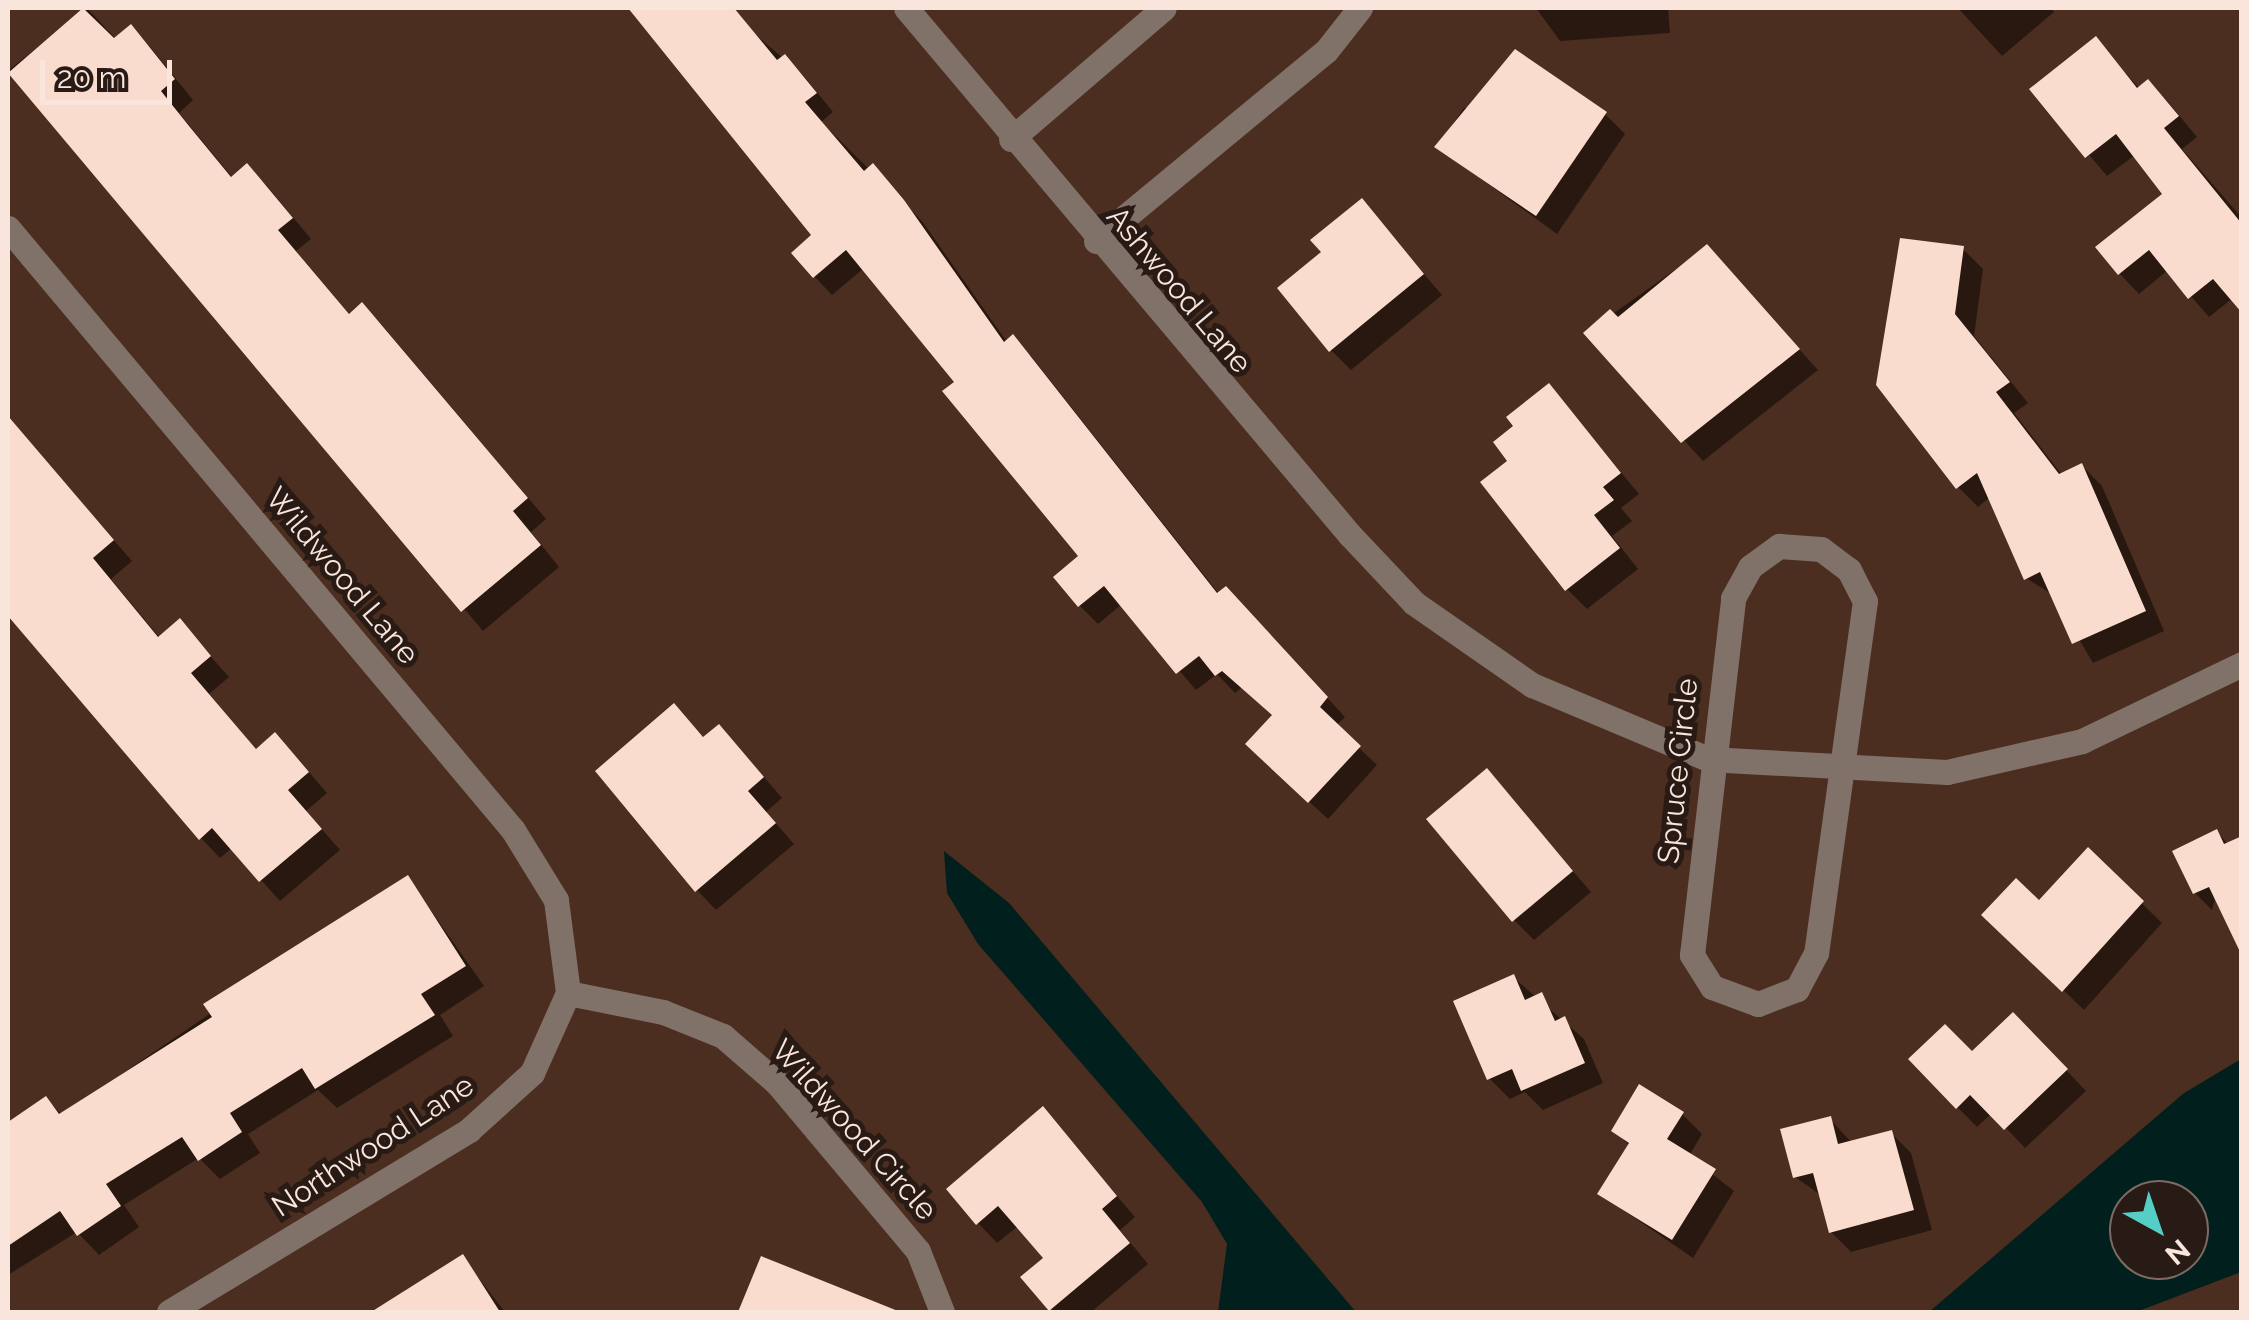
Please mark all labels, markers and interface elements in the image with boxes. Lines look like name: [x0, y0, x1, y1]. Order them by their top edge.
scale bar: [45, 40, 178, 102]
text: 20 m: [57, 60, 126, 95]
street label: Ashwood Lane: [1099, 199, 1259, 381]
street label: Wildwood Lane: [258, 480, 426, 672]
street label: Spruce Circle: [1650, 677, 1706, 865]
street label: Wildwood Circle: [764, 1032, 944, 1228]
street label: Northwood Lane: [265, 1067, 481, 1225]
north arrow: [2109, 1180, 2209, 1280]
text: N: [2159, 1232, 2196, 1271]

